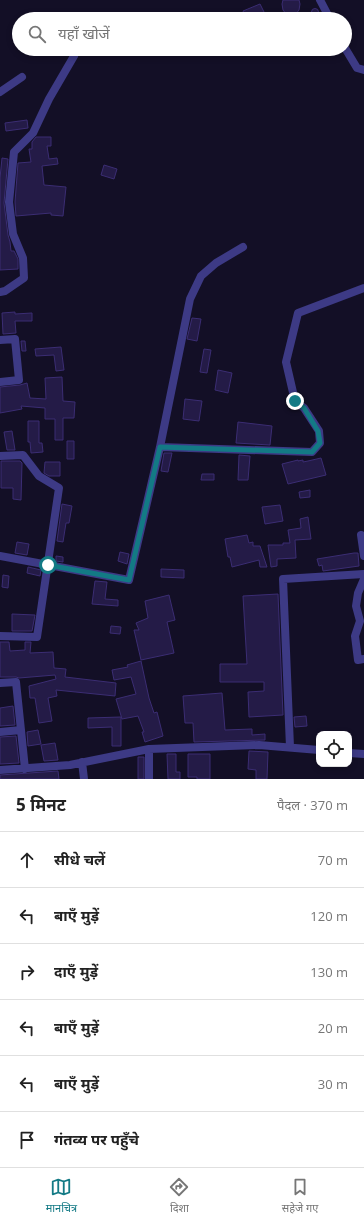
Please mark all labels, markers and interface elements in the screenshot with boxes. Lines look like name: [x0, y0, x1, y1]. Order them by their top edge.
search box: [12, 12, 352, 56]
icon: search: [26, 23, 48, 45]
text: यहाँ खोजें: [58, 23, 110, 43]
route end: [286, 392, 304, 410]
route start: [39, 556, 57, 574]
map controls: [316, 731, 352, 767]
button: locate: [316, 731, 352, 767]
text: 5 मिनट: [16, 793, 66, 816]
text: पैदल · 370 m: [277, 796, 348, 814]
icon: ahead: [16, 849, 38, 871]
text: सीधे चलें: [54, 849, 105, 869]
text: 70 m: [318, 851, 348, 869]
icon: left: [16, 905, 38, 927]
text: बाएँ मुड़ें: [54, 905, 99, 925]
text: 120 m: [310, 907, 348, 925]
icon: right: [16, 961, 38, 983]
text: दाएँ मुड़ें: [54, 961, 98, 981]
text: 130 m: [310, 963, 348, 981]
icon: left: [16, 1017, 38, 1039]
text: बाएँ मुड़ें: [54, 1017, 99, 1037]
text: 20 m: [318, 1019, 348, 1037]
icon: left: [16, 1073, 38, 1095]
text: बाएँ मुड़ें: [54, 1073, 99, 1093]
text: 30 m: [318, 1075, 348, 1093]
icon: arrive: [16, 1129, 38, 1151]
text: गंतव्य पर पहुँचे: [54, 1129, 139, 1149]
tab: मानचित्र: [46, 1176, 77, 1216]
tab: दिशा: [168, 1176, 190, 1216]
tab: सहेजे गए: [282, 1176, 318, 1216]

